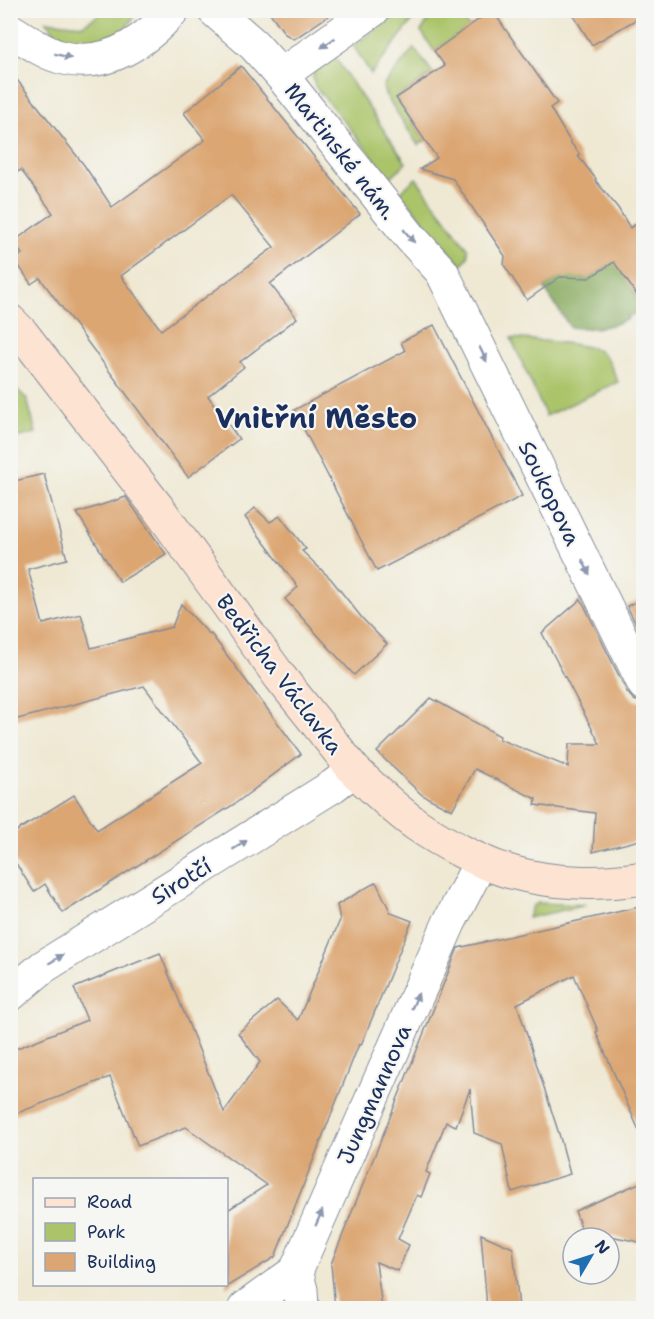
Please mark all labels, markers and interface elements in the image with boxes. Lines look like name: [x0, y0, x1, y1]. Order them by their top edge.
one-way arrow: [320, 37, 336, 49]
one-way arrow: [54, 52, 72, 61]
street label: Martinské nám.: [278, 77, 403, 226]
one-way arrow: [402, 228, 415, 243]
one-way arrow: [478, 346, 487, 363]
district label: Vnitřní Město: [215, 399, 417, 437]
street label: Soukopova: [512, 436, 588, 551]
one-way arrow: [582, 559, 591, 576]
street label: Bedřicha Václavka: [210, 588, 350, 761]
one-way arrow: [231, 839, 248, 850]
street label: Sirotčí: [145, 852, 217, 911]
one-way arrow: [48, 954, 65, 965]
one-way arrow: [410, 992, 419, 1009]
street label: Jungmannova: [331, 1020, 418, 1169]
legend: [33, 1178, 228, 1286]
text: Road: [87, 1190, 132, 1214]
one-way arrow: [314, 1208, 324, 1226]
text: Park: [87, 1220, 126, 1244]
north arrow: [561, 1226, 621, 1286]
text: N: [590, 1235, 614, 1258]
text: Building: [87, 1250, 156, 1274]

